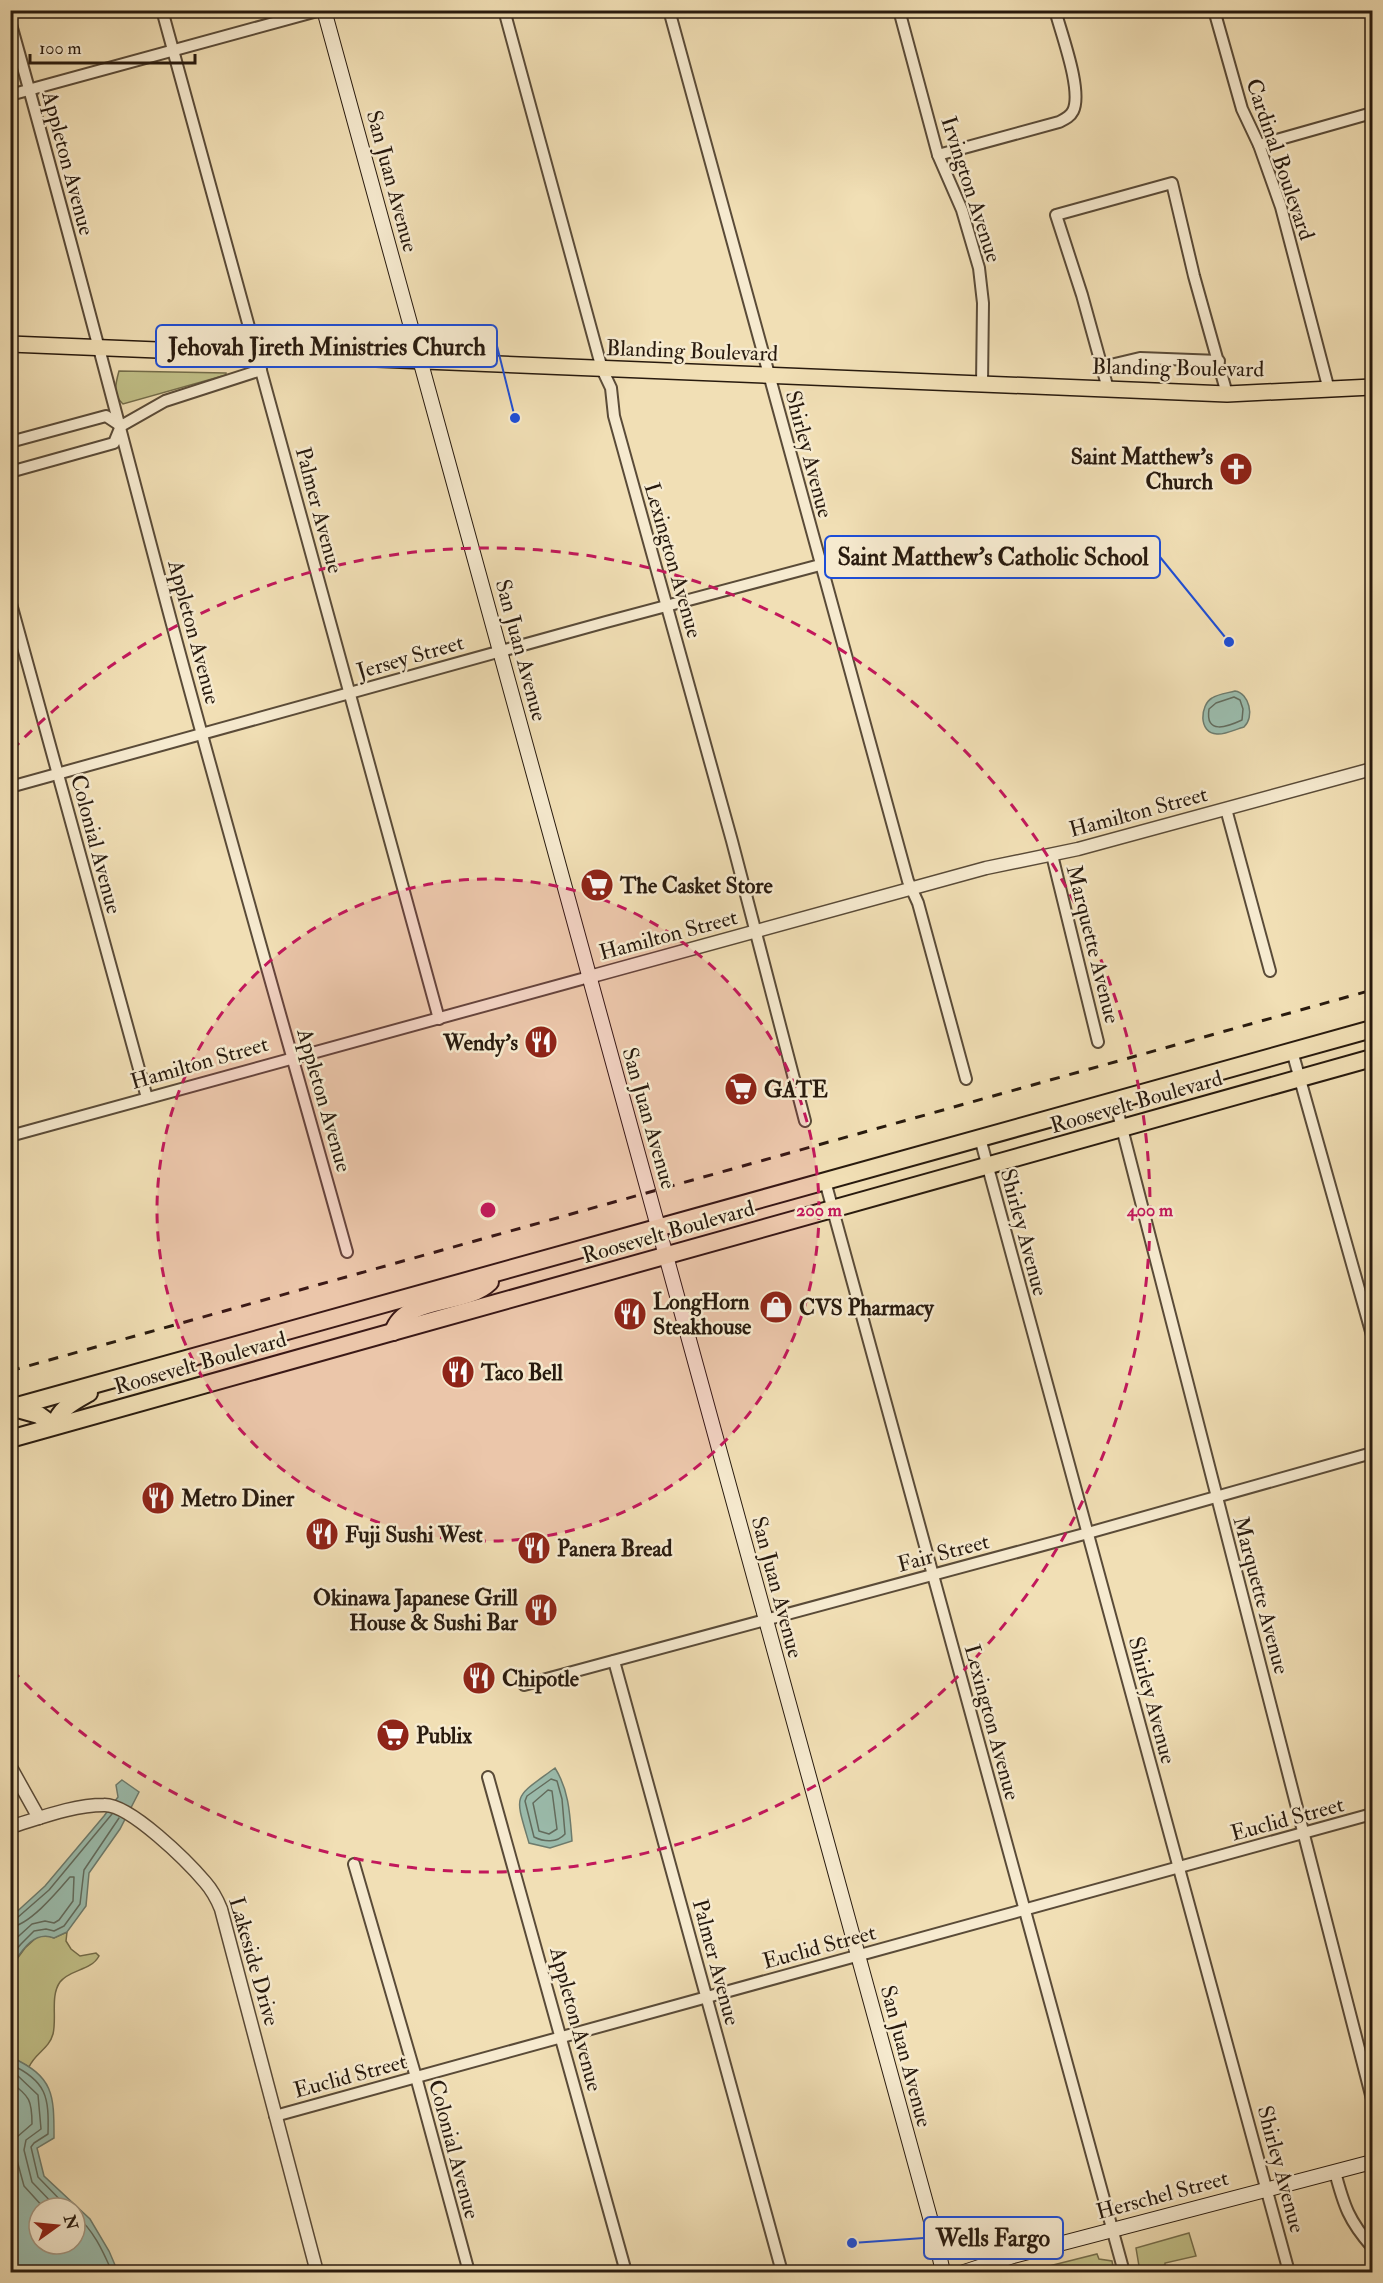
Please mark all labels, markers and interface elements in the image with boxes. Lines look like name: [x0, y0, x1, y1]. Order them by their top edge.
scale bar: [30, 27, 195, 65]
text: 100 m: [39, 37, 82, 60]
street label: Cardinal Boulevard: [1239, 75, 1321, 244]
street label: Appleton Avenue: [34, 87, 101, 239]
street label: San Juan Avenue: [360, 107, 424, 255]
street label: Irvington Avenue: [934, 113, 1008, 266]
callout: Jehovah Jireth Ministries Church: [156, 325, 497, 367]
text: Jehovah Jireth Ministries Church: [167, 332, 486, 363]
street label: Blanding Boulevard: [605, 334, 779, 368]
street label: Blanding Boulevard: [1092, 352, 1264, 384]
street label: Shirley Avenue: [779, 388, 839, 521]
place label: Saint Matthew's Church: [1071, 443, 1213, 496]
street label: Palmer Avenue: [289, 444, 349, 577]
church icon: Saint Matthew's Church: [1218, 451, 1254, 487]
street label: Lexington Avenue: [637, 479, 709, 641]
callout: Saint Matthew's Catholic School: [825, 536, 1160, 578]
text: Saint Matthew's Catholic School: [837, 542, 1149, 573]
street label: Appleton Avenue: [160, 556, 227, 708]
street label: San Juan Avenue: [489, 576, 553, 724]
street label: Jersey Street: [353, 628, 467, 686]
street label: Colonial Avenue: [64, 772, 128, 917]
street label: Hamilton Street: [1066, 780, 1211, 844]
street label: Marquette Avenue: [1060, 862, 1126, 1026]
supermarket icon: The Casket Store: [579, 867, 615, 903]
place label: The Casket Store: [619, 872, 773, 900]
street label: Hamilton Street: [596, 903, 741, 967]
street label: Appleton Avenue: [289, 1024, 358, 1176]
restaurant icon: Wendy's: [523, 1024, 559, 1060]
place label: Wendy's: [442, 1029, 518, 1058]
street label: Hamilton Street: [127, 1030, 271, 1096]
street label: San Juan Avenue: [615, 1044, 683, 1192]
street label: Roosevelt Boulevard: [1047, 1064, 1226, 1140]
supermarket icon: GATE: [723, 1071, 759, 1107]
place label: GATE: [764, 1076, 828, 1104]
street label: Shirley Avenue: [994, 1166, 1054, 1299]
street label: Roosevelt Boulevard: [579, 1194, 758, 1270]
text: 200 m: [796, 1199, 843, 1222]
text: 400 m: [1126, 1199, 1174, 1222]
centre of rings: [478, 1200, 498, 1220]
place label: LongHorn Steakhouse: [653, 1288, 752, 1341]
shop icon: CVS Pharmacy: [758, 1289, 794, 1325]
place label: CVS Pharmacy: [799, 1294, 935, 1323]
restaurant icon: LongHorn Steakhouse: [612, 1296, 648, 1332]
street label: Roosevelt Boulevard: [111, 1325, 290, 1401]
restaurant icon: Taco Bell: [440, 1354, 476, 1390]
place label: Taco Bell: [480, 1359, 563, 1387]
restaurant icon: Metro Diner: [140, 1480, 176, 1516]
place label: Metro Diner: [180, 1485, 295, 1513]
street label: San Juan Avenue: [745, 1513, 809, 1661]
street label: Marquette Avenue: [1227, 1513, 1296, 1677]
restaurant icon: Fuji Sushi West: [304, 1516, 340, 1552]
place label: Fuji Sushi West: [345, 1521, 483, 1549]
street label: Fair Street: [894, 1527, 992, 1579]
restaurant icon: Panera Bread: [516, 1530, 552, 1566]
place label: Panera Bread: [557, 1535, 672, 1563]
place label: Okinawa Japanese Grill House & Sushi Bar: [313, 1584, 519, 1637]
restaurant icon: Okinawa Japanese Grill House & Sushi Bar: [523, 1592, 559, 1628]
street label: Shirley Avenue: [1122, 1634, 1182, 1767]
street label: Lexington Avenue: [958, 1641, 1026, 1803]
restaurant icon: Chipotle: [461, 1660, 497, 1696]
place label: Chipotle: [502, 1665, 580, 1694]
supermarket icon: Publix: [375, 1717, 411, 1753]
place label: Publix: [416, 1722, 472, 1750]
street label: Euclid Street: [1228, 1790, 1347, 1847]
street label: Lakeside Drive: [222, 1894, 286, 2029]
street label: Palmer Avenue: [686, 1896, 746, 2029]
street label: Euclid Street: [760, 1918, 879, 1975]
street label: Appleton Avenue: [542, 1943, 609, 2095]
street label: San Juan Avenue: [874, 1982, 938, 2130]
street label: Euclid Street: [291, 2047, 410, 2104]
street label: Colonial Avenue: [422, 2077, 486, 2222]
street label: Shirley Avenue: [1251, 2103, 1311, 2236]
street label: Herschel Street: [1093, 2164, 1231, 2226]
north arrow: [27, 2196, 87, 2256]
text: N: [59, 2212, 82, 2233]
callout: Wells Fargo: [924, 2217, 1063, 2259]
text: Wells Fargo: [935, 2223, 1051, 2254]

